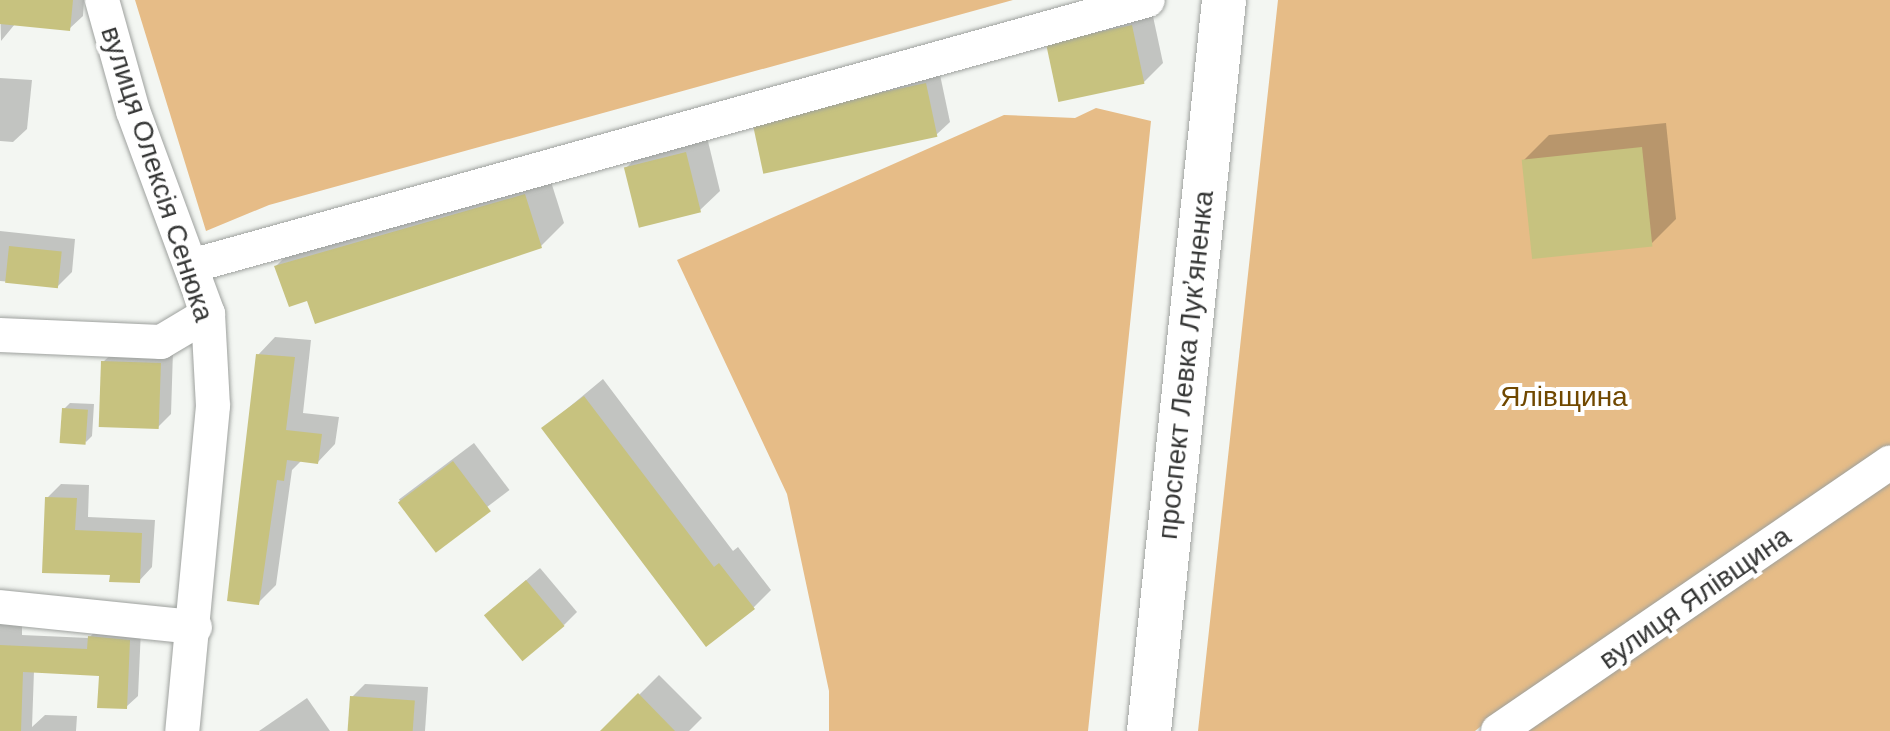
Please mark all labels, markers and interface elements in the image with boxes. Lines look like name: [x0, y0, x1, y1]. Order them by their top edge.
street label: вулиця Олексія Сенюка: [93, 22, 221, 326]
street label: проспект Левка Лукʼяненка: [1151, 189, 1221, 541]
park label: Ялівщина: [1500, 380, 1628, 414]
street label: вулиця Ялівщина: [1593, 519, 1797, 677]

